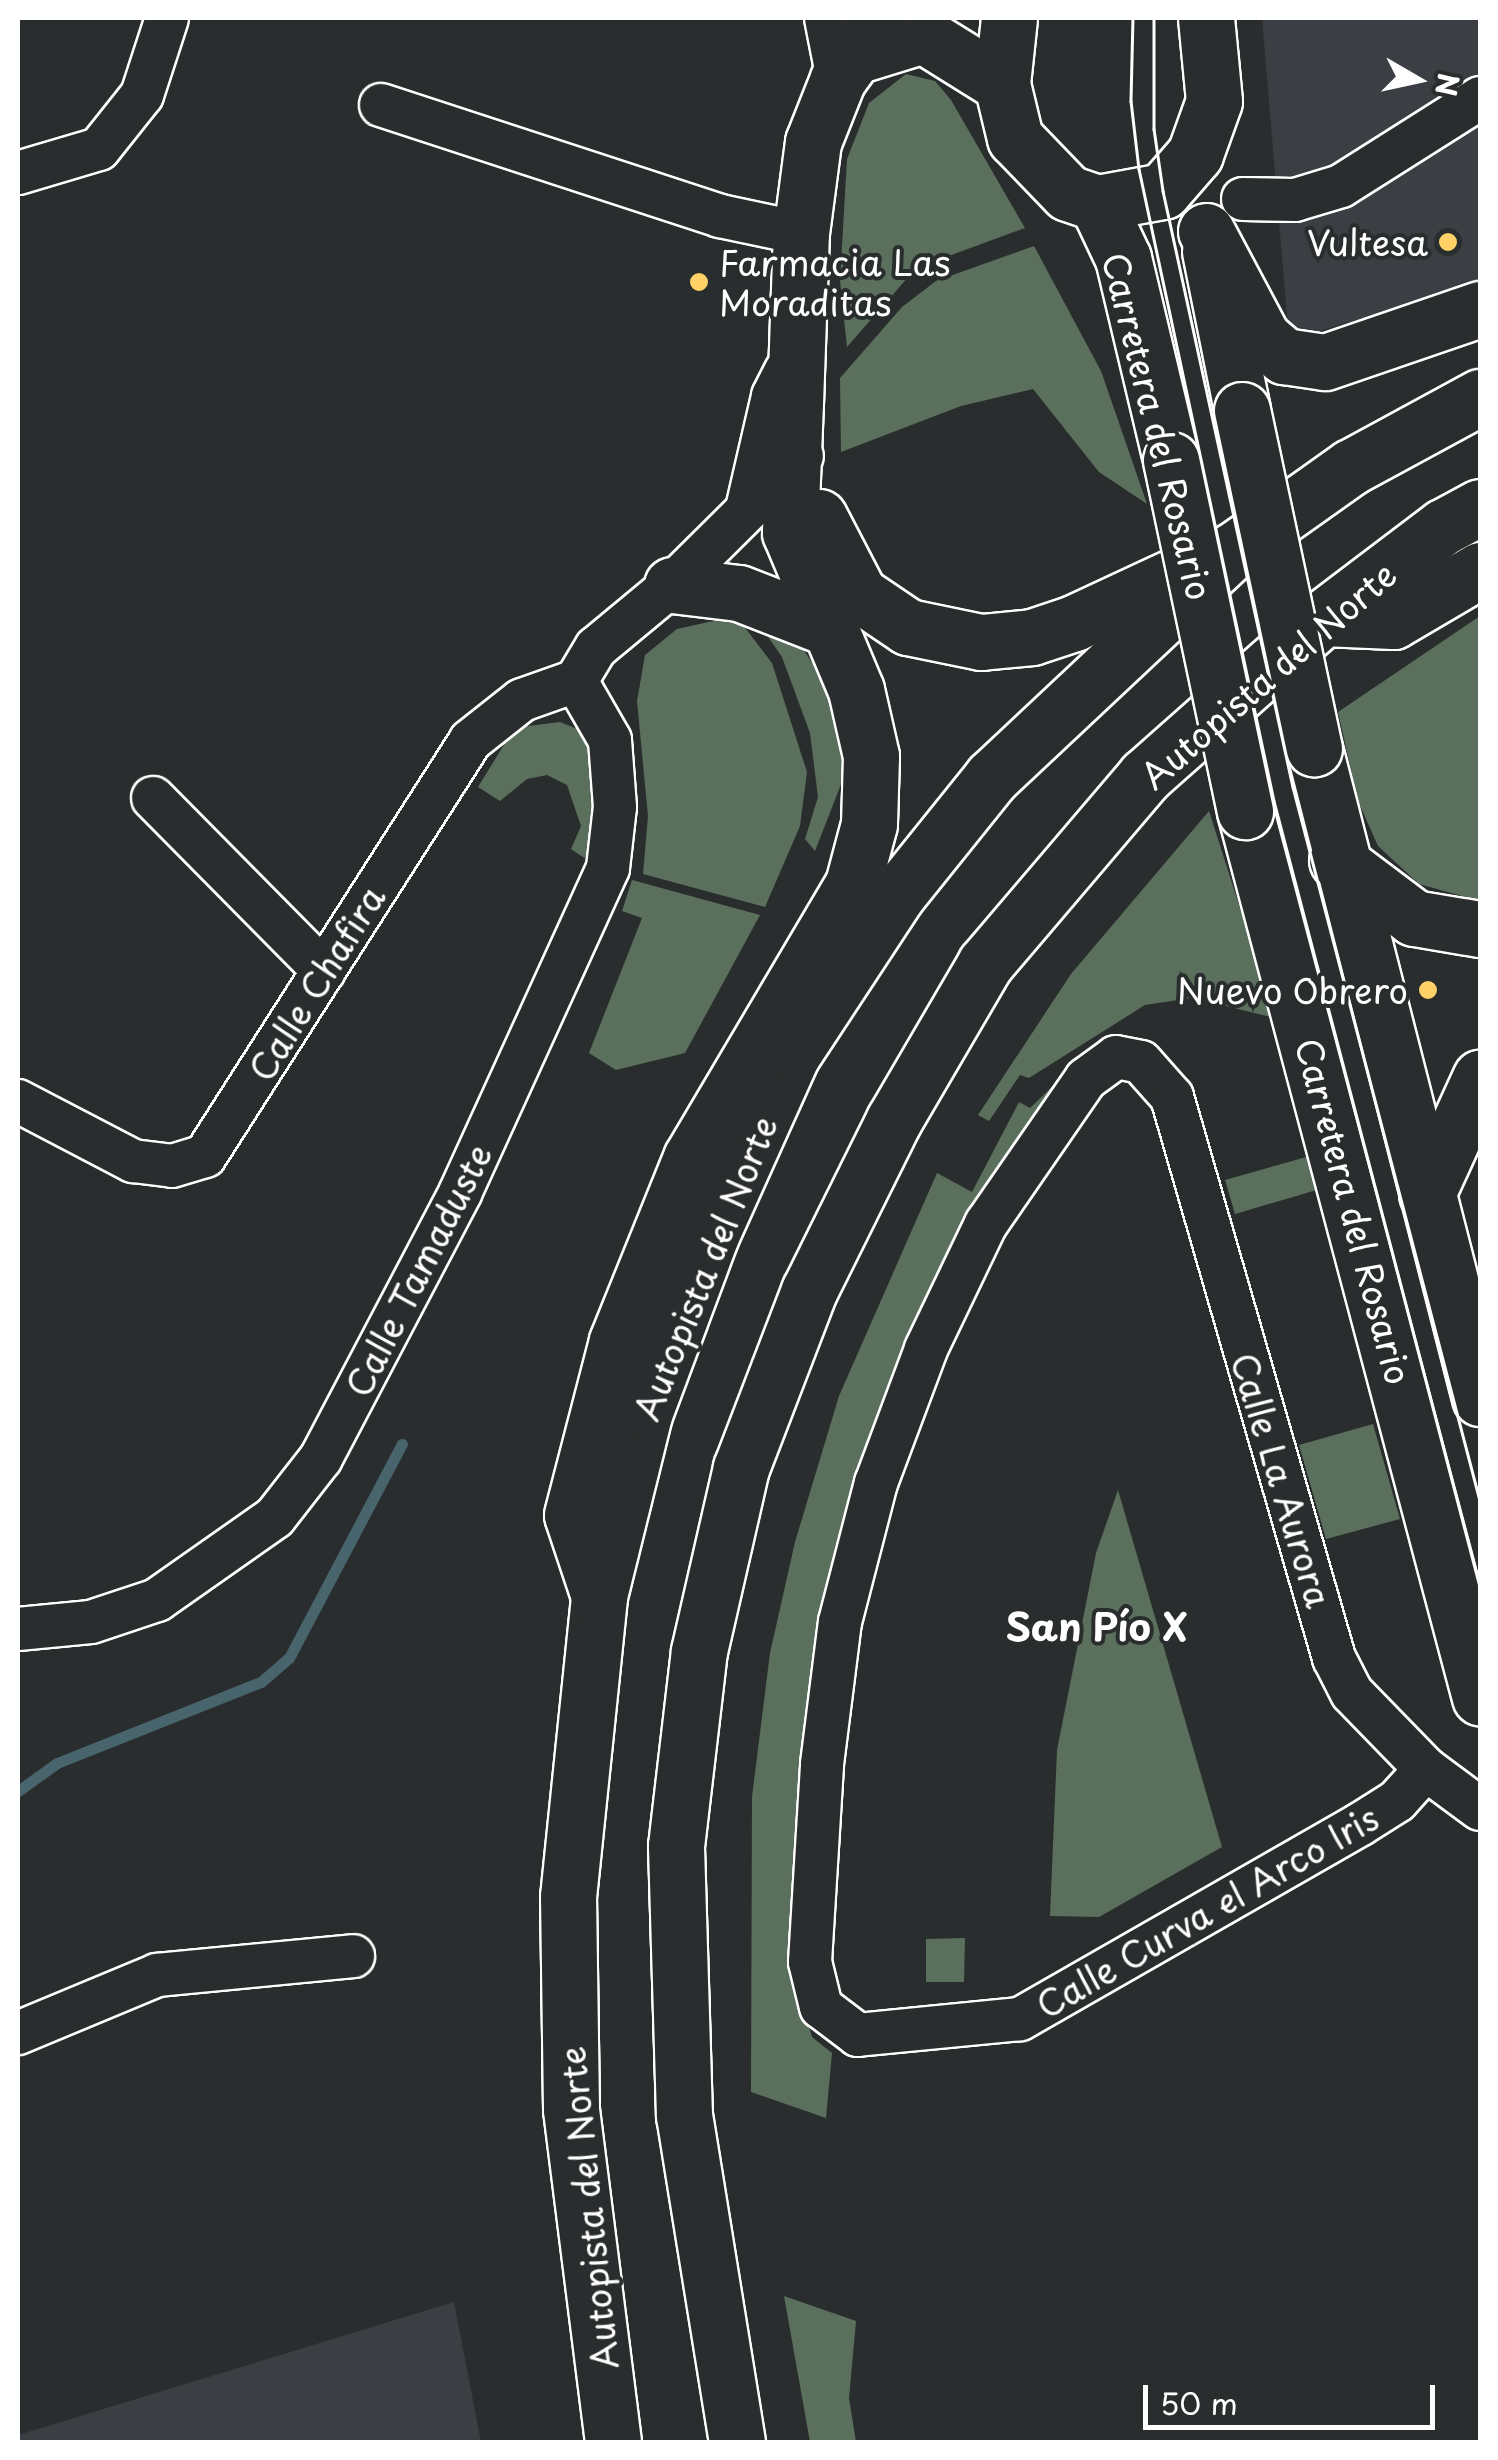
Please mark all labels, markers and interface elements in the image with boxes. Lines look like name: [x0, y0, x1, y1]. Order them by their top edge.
north arrow: [1368, 30, 1468, 130]
text: N: [1425, 70, 1471, 99]
place label: Vultesa: [1307, 221, 1428, 263]
marker: Vultesa: [1437, 231, 1459, 253]
place label: Farmacia Las Moraditas: [719, 241, 950, 323]
street label: Carretera del Rosario: [1094, 246, 1222, 606]
marker: Farmacia Las Moraditas: [688, 271, 710, 293]
street label: Autopista del Norte: [1130, 551, 1406, 799]
street label: Calle Chafira: [239, 877, 393, 1089]
place label: Nuevo Obrero: [1175, 969, 1408, 1011]
marker: Nuevo Obrero: [1417, 979, 1439, 1001]
street label: Carretera del Rosario: [1287, 1032, 1421, 1390]
street label: Autopista del Norte: [624, 1107, 786, 1429]
street label: Calle Tamaduste: [336, 1136, 500, 1404]
street label: Calle La Aurora: [1223, 1347, 1341, 1613]
district label: San Pío X: [1006, 1603, 1186, 1649]
street label: Calle Curva el Arco Iris: [1025, 1794, 1389, 2028]
street label: Autopista del Norte: [550, 2042, 626, 2374]
scale bar: [1148, 2365, 1440, 2427]
text: 50 m: [1160, 2380, 1238, 2425]

